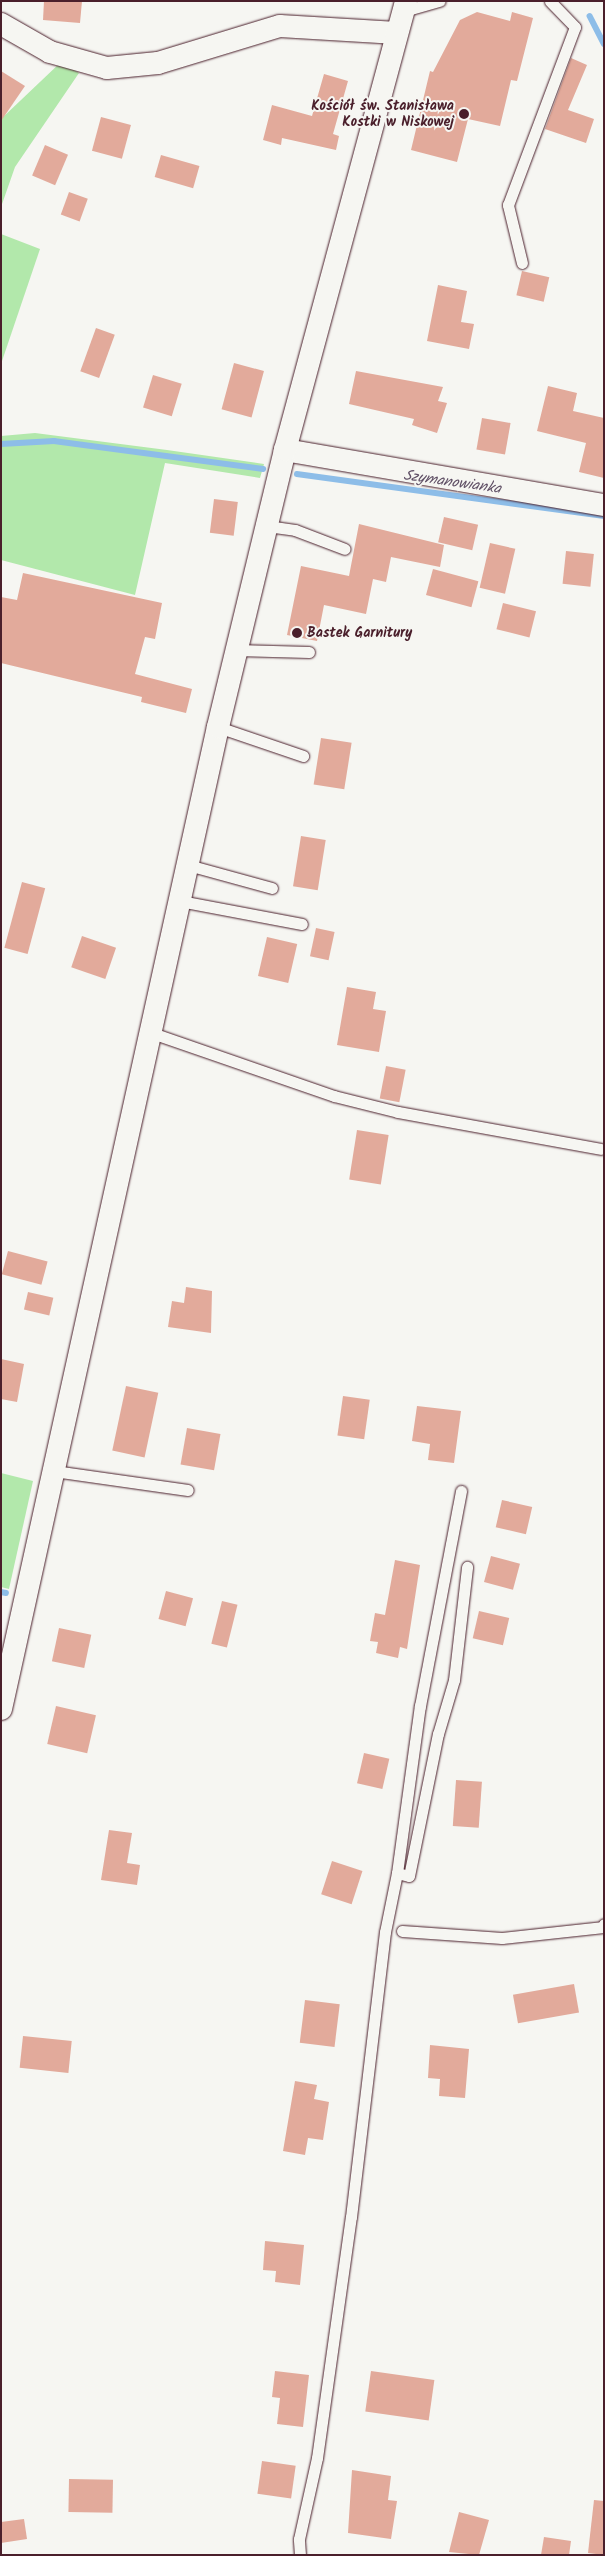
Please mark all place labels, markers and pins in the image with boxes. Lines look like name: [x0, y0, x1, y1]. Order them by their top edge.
place label: Kościół św. Stanisława Kostki w Niskowej: [311, 98, 454, 130]
marker: Kościół św. Stanisława Kostki w Niskowej: [458, 108, 470, 120]
place label: Bastek Garnitury: [307, 625, 412, 641]
marker: Bastek Garnitury: [291, 627, 303, 639]

